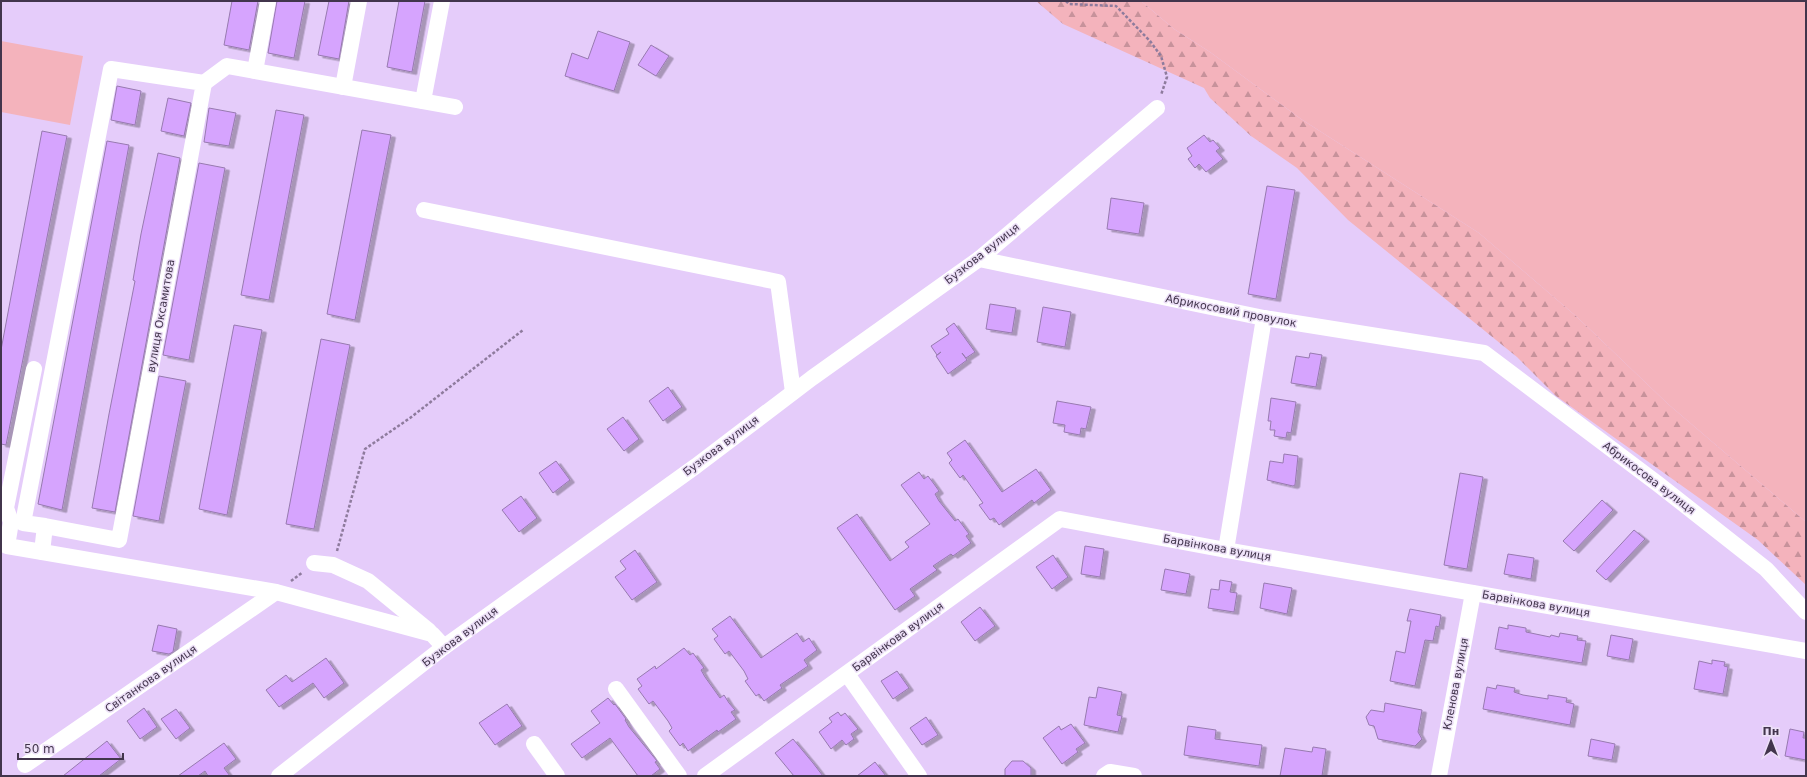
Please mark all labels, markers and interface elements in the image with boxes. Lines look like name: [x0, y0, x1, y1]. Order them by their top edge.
street label: Бузкова вулиця: [942, 221, 1022, 287]
street label: вулиця Оксамитова: [145, 258, 177, 374]
street label: Абрикосовий провулок: [1164, 292, 1298, 330]
street label: Бузкова вулиця: [681, 413, 761, 479]
street label: Абрикосова вулиця: [1600, 439, 1698, 517]
street label: Барвінкова вулиця: [1162, 532, 1272, 564]
street label: Барвінкова вулиця: [1481, 588, 1591, 620]
street label: Барвінкова вулиця: [850, 600, 946, 674]
street label: Бузкова вулиця: [420, 604, 500, 670]
street label: Кленова вулиця: [1441, 637, 1471, 731]
street label: Світанкова вулиця: [103, 642, 199, 716]
north arrow: [1751, 721, 1791, 761]
text: Пн: [1763, 725, 1779, 738]
scale bar: [18, 735, 123, 761]
text: 50 m: [24, 742, 55, 756]

